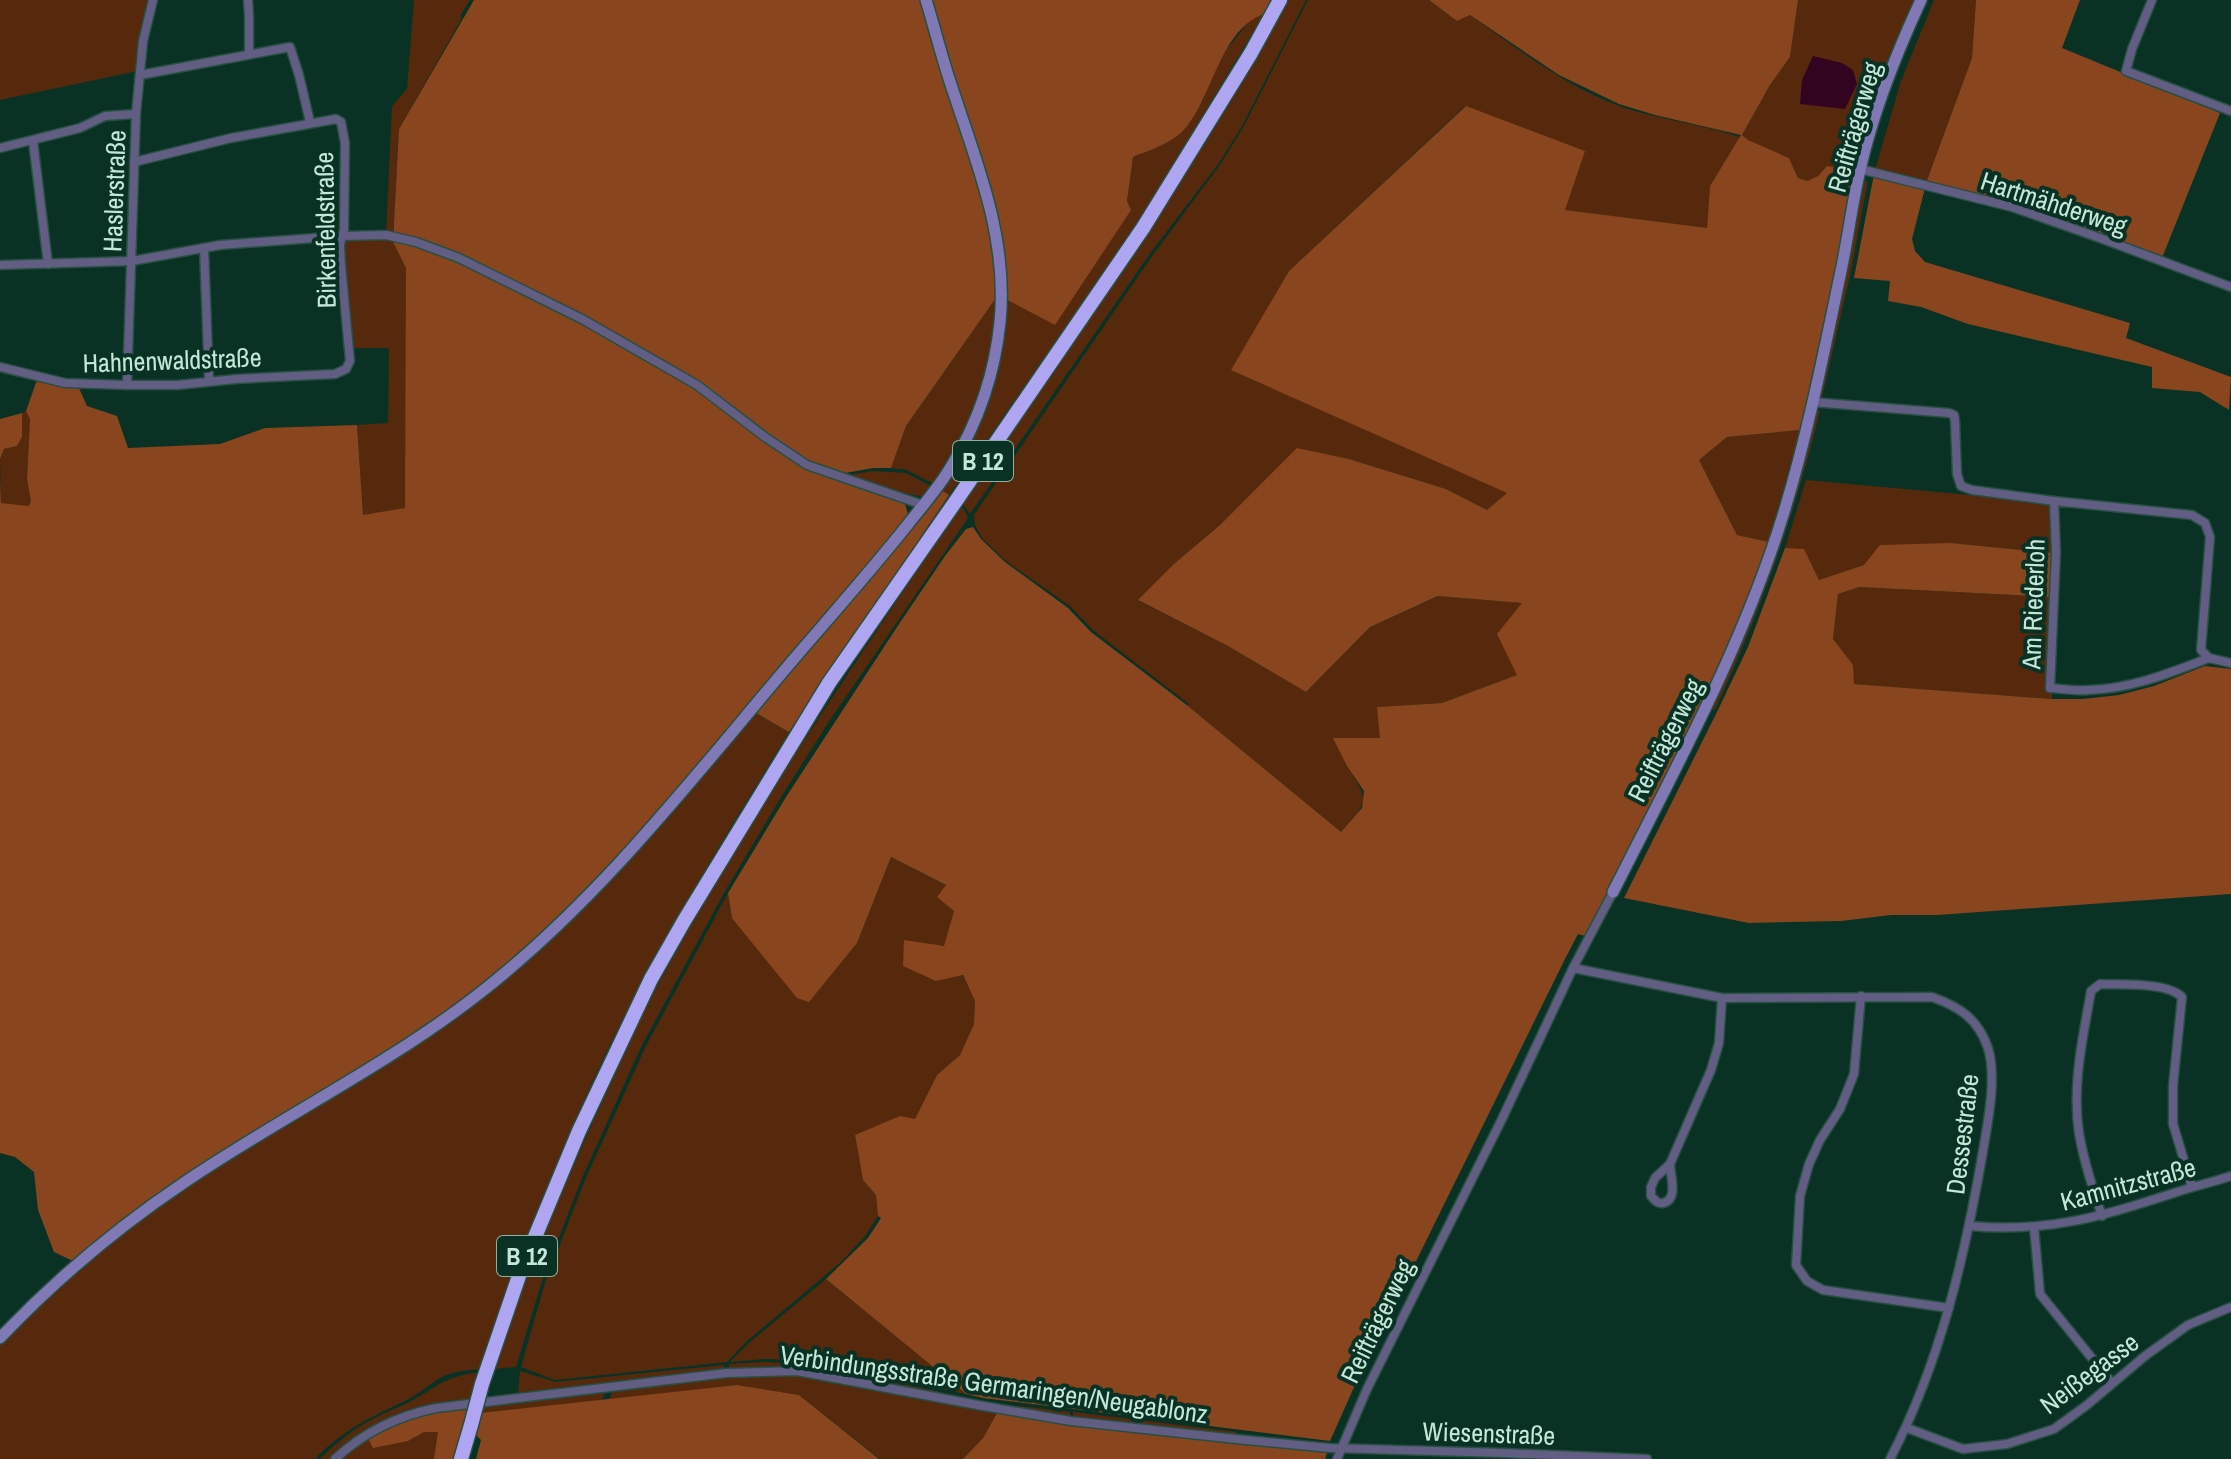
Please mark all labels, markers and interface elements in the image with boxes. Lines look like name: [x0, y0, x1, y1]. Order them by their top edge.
street label: Reifträgerweg: [1819, 58, 1889, 196]
street label: Haslerstraße: [94, 129, 134, 253]
street label: Birkenfeldstraße: [306, 151, 344, 309]
street label: Hartmähderweg: [1976, 163, 2132, 243]
street label: Hahnenwaldstraße: [82, 339, 262, 381]
road number: B 12: [953, 441, 1013, 481]
street label: Am Riederloh: [2013, 538, 2053, 671]
street label: Reifträgerweg: [1619, 672, 1711, 808]
street label: Dessestraße: [1937, 1072, 1987, 1196]
street label: Kamnitzstraße: [2057, 1149, 2199, 1219]
road number: B 12: [497, 1236, 557, 1276]
street label: Reifträgerweg: [1332, 1253, 1422, 1389]
street label: Neißegasse: [2033, 1324, 2145, 1422]
street label: Verbindungsstraße Germaringen/Neugablonz: [778, 1337, 1210, 1431]
street label: Wiesenstraße: [1422, 1413, 1556, 1453]

